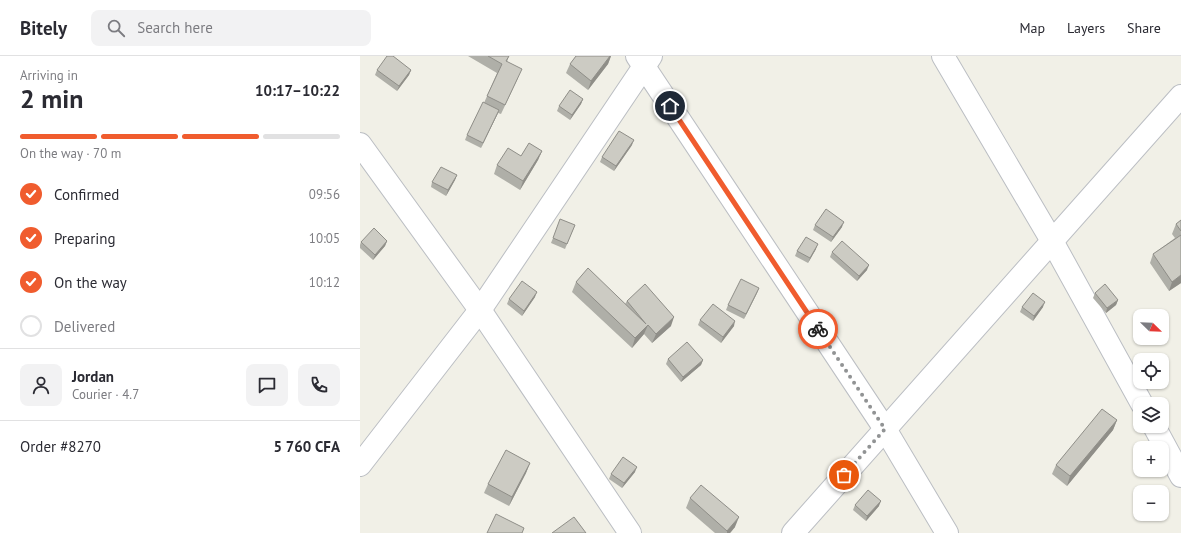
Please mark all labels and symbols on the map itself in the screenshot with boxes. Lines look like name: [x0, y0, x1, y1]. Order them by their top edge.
pin: [653, 89, 687, 123]
courier: [798, 309, 838, 349]
north arrow: [1133, 309, 1169, 345]
pin: [827, 458, 861, 492]

